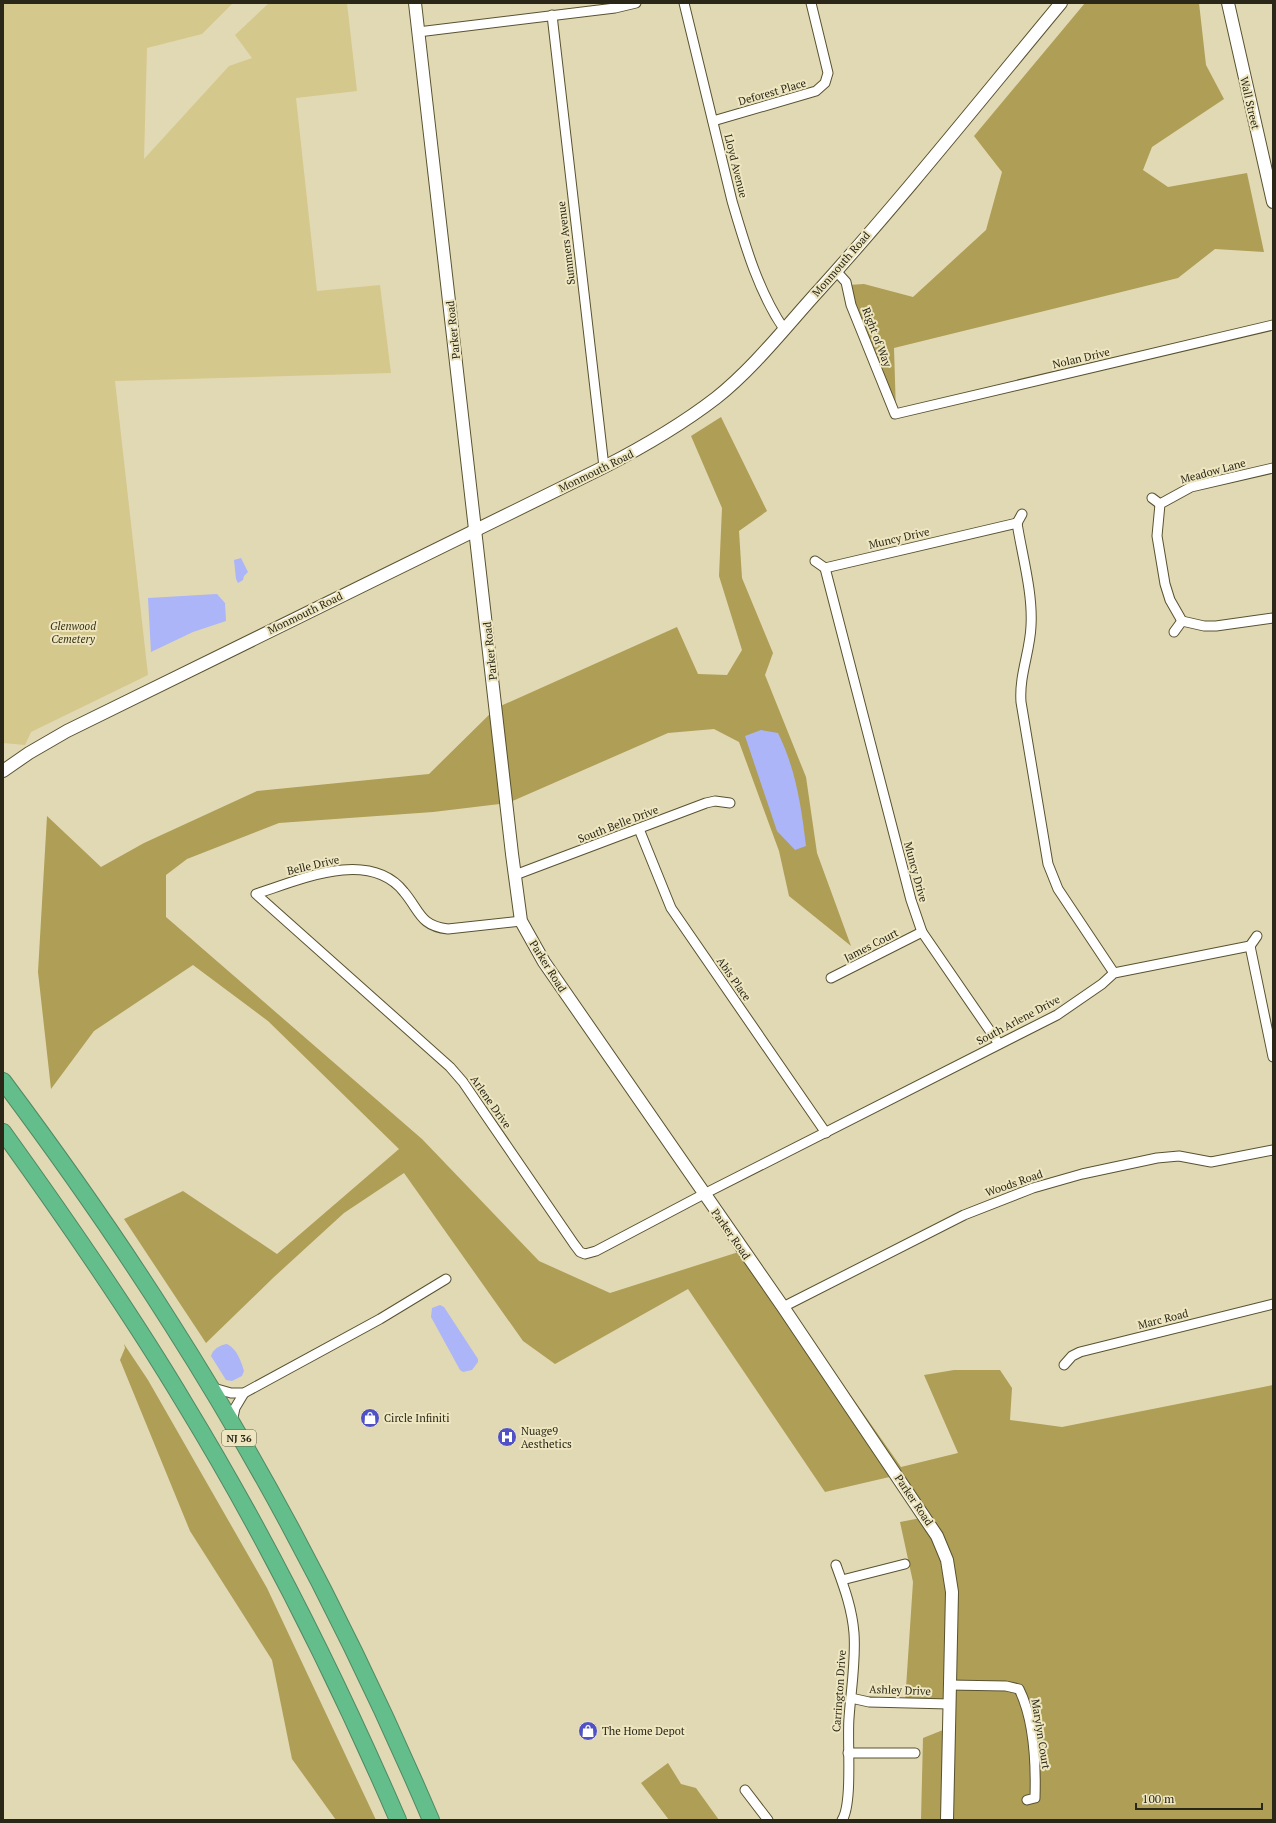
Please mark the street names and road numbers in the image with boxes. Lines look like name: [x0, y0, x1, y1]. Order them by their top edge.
street label: Deforest Place: [736, 75, 808, 108]
street label: Wall Street: [1237, 75, 1263, 131]
street label: Lloyd Avenue: [721, 133, 751, 200]
street label: Summers Avenue: [554, 200, 578, 286]
street label: Monmouth Road: [809, 229, 873, 299]
street label: Parker Road: [443, 300, 463, 360]
street label: Right of Way: [859, 305, 895, 369]
street label: Nolan Drive: [1051, 345, 1111, 371]
street label: Monmouth Road: [556, 447, 636, 495]
street label: Meadow Lane: [1179, 455, 1248, 486]
street label: Muncy Drive: [867, 524, 931, 552]
street label: Monmouth Road: [265, 589, 345, 637]
street label: Parker Road: [480, 621, 500, 681]
street label: South Belle Drive: [576, 802, 661, 846]
street label: Muncy Drive: [901, 840, 931, 904]
street label: Belle Drive: [285, 852, 341, 878]
street label: James Court: [841, 925, 901, 965]
street label: Parker Road: [526, 937, 570, 995]
street label: Abis Place: [714, 954, 754, 1004]
street label: South Arlene Drive: [974, 992, 1063, 1048]
street label: Arlene Drive: [468, 1073, 515, 1132]
street label: Woods Road: [983, 1167, 1045, 1199]
street label: Parker Road: [708, 1206, 754, 1262]
street label: Marc Road: [1136, 1306, 1190, 1332]
road number: NJ 36: [222, 1430, 256, 1446]
street label: Parker Road: [892, 1472, 936, 1528]
street label: Carrington Drive: [829, 1649, 849, 1733]
street label: Ashley Drive: [869, 1682, 932, 1698]
street label: Marylyn Court: [1029, 1698, 1053, 1770]

